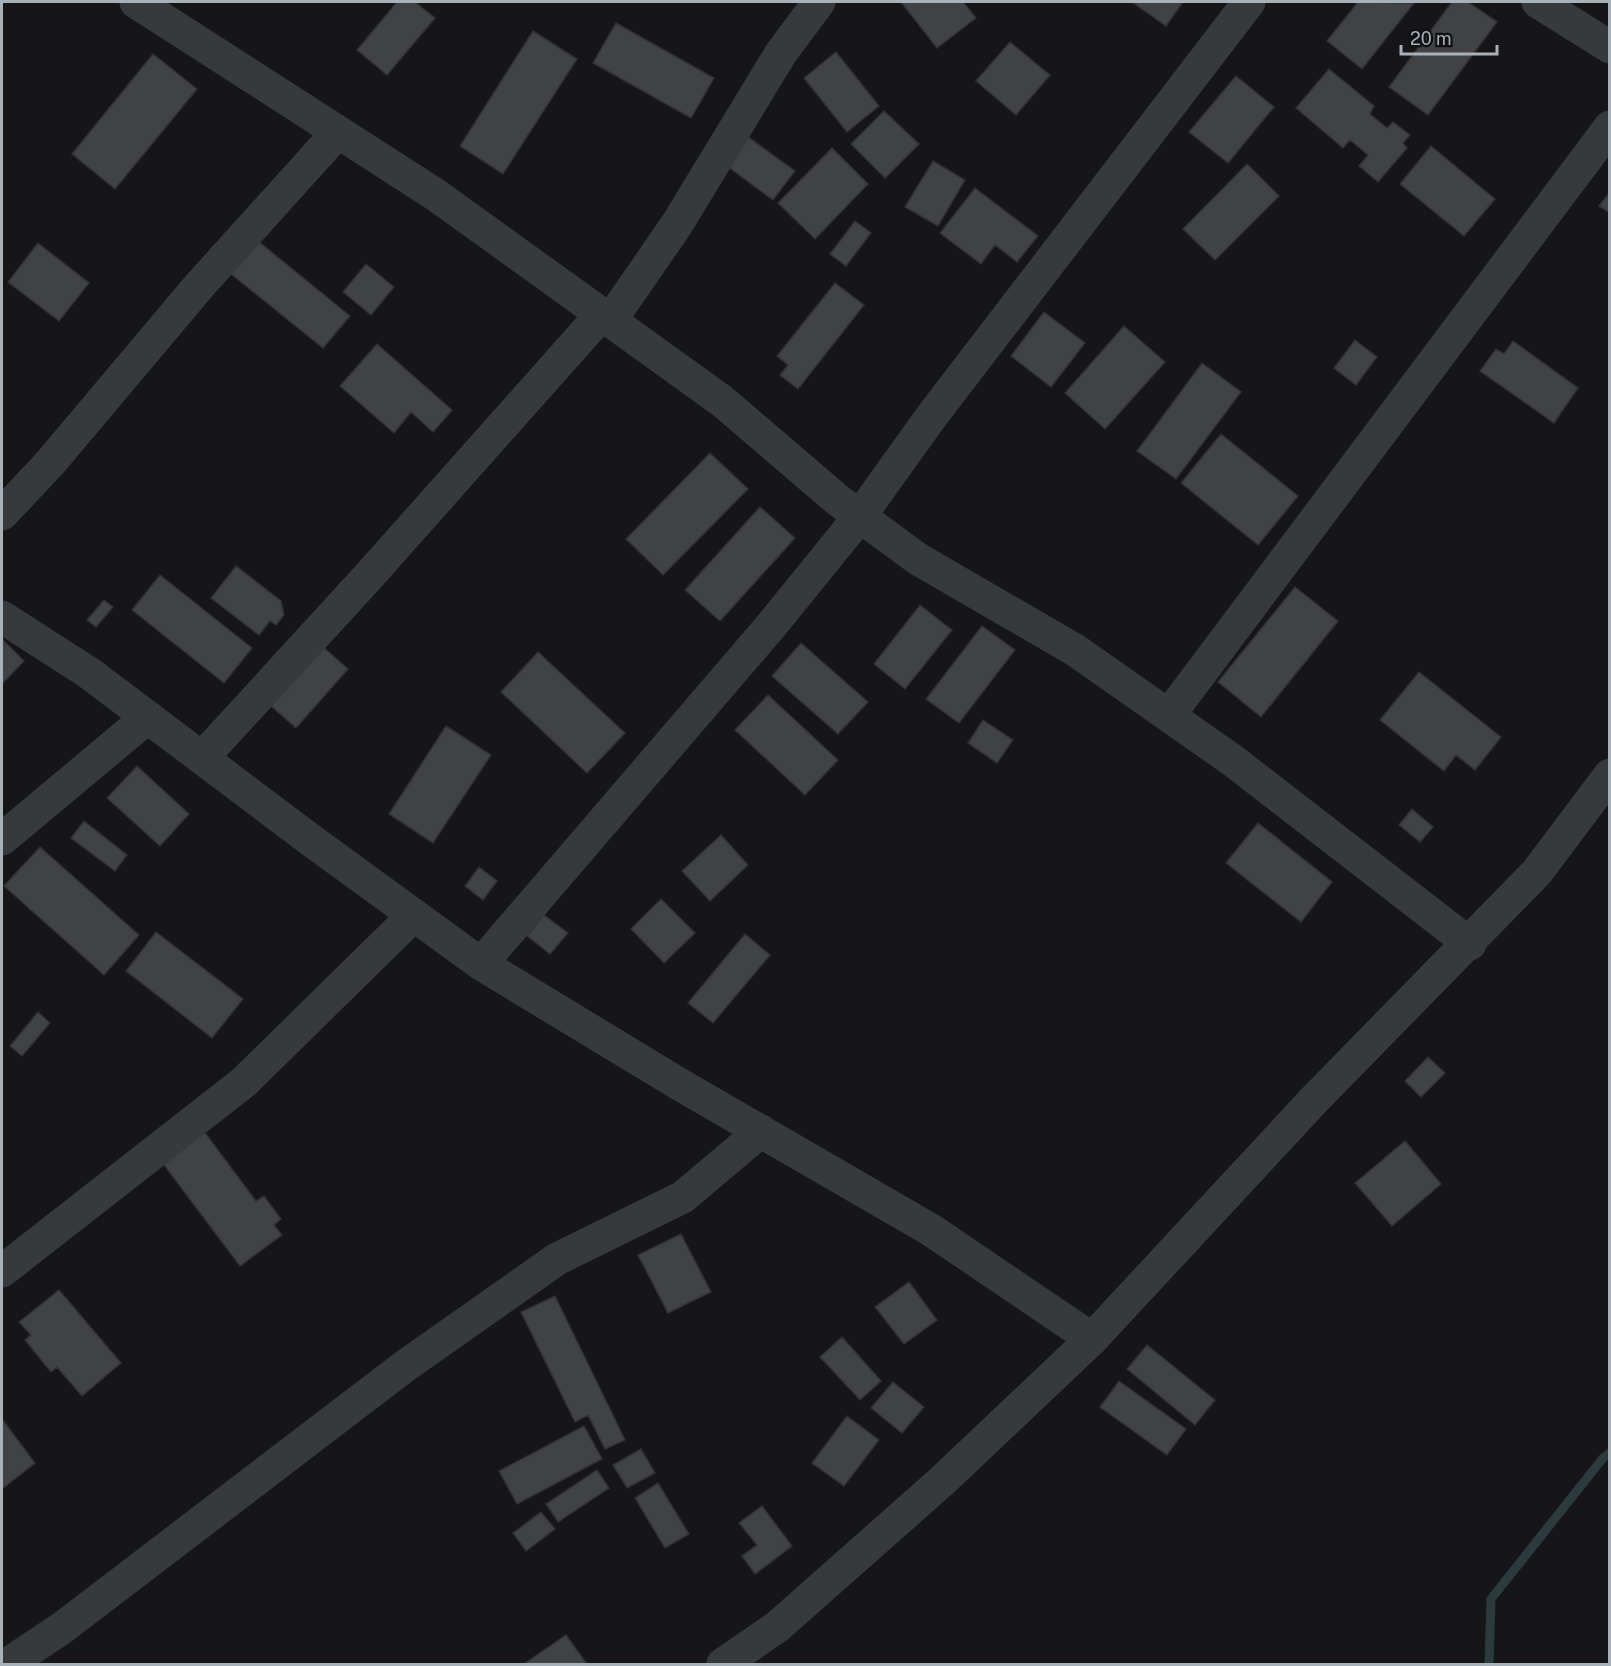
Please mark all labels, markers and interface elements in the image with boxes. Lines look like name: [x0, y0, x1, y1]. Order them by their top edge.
scale bar: [1401, 18, 1497, 56]
text: 20 m: [1410, 28, 1452, 49]

